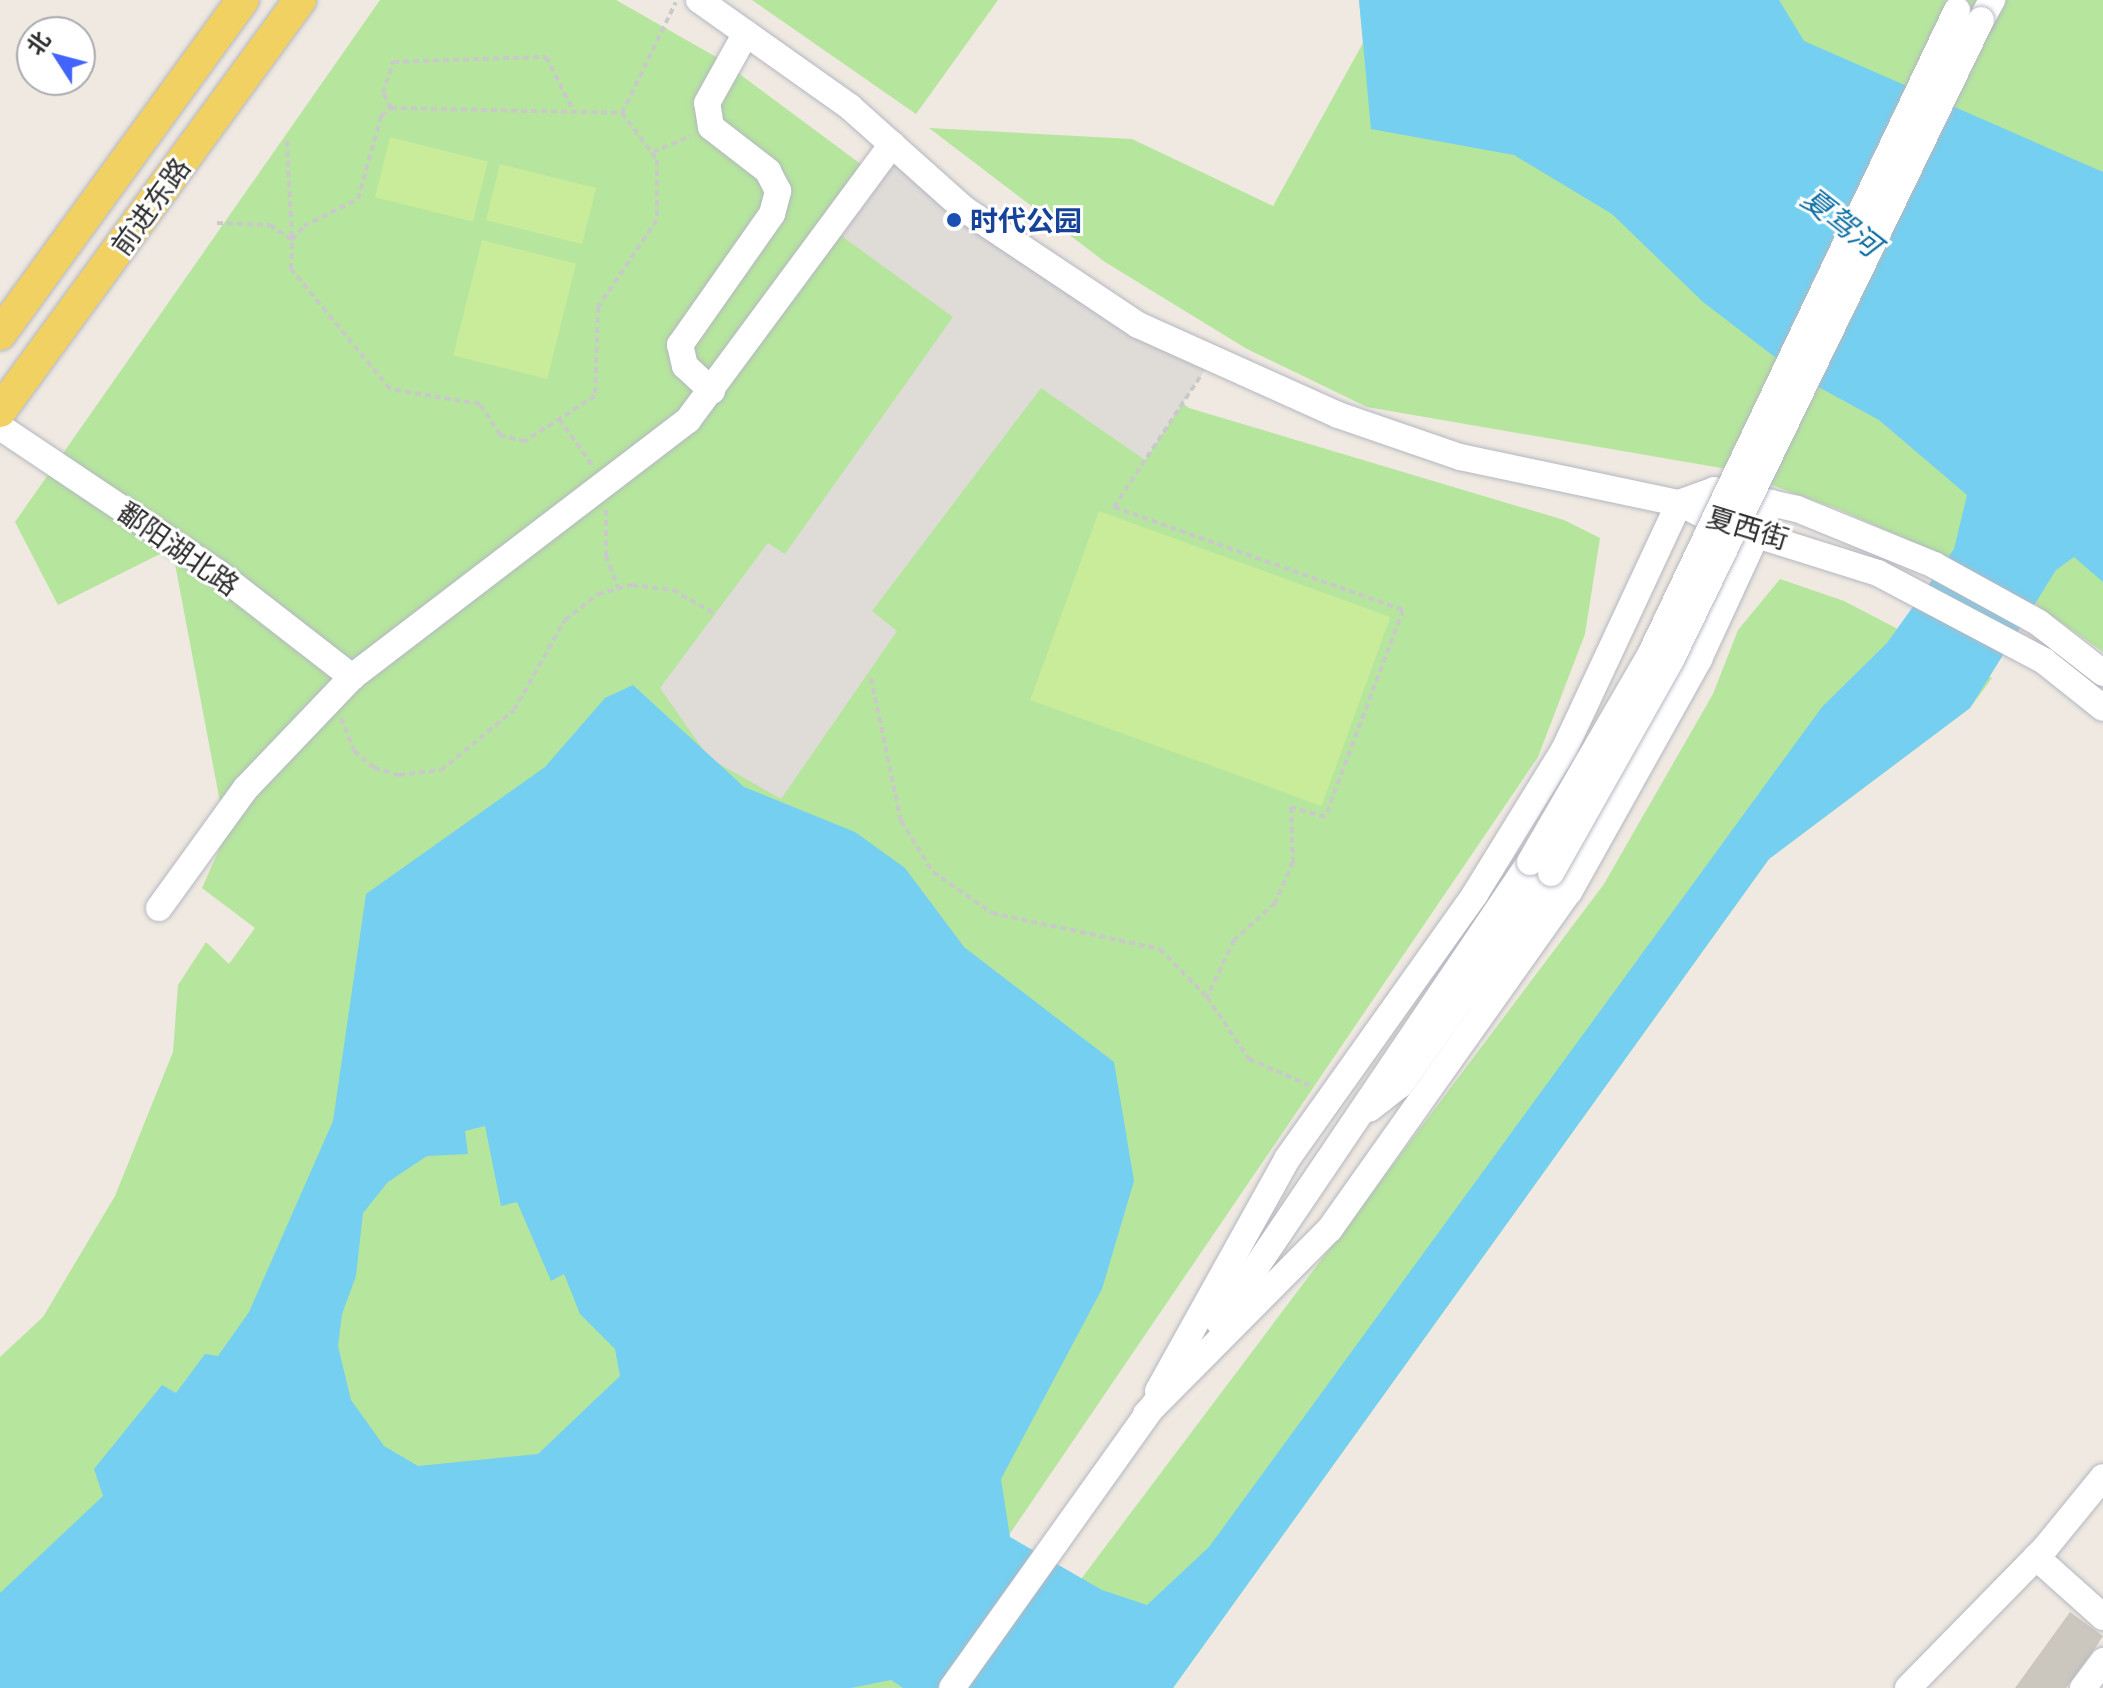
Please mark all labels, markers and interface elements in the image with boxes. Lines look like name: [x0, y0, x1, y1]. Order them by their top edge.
north arrow: [16, 16, 96, 96]
text: 北: [20, 26, 55, 60]
street label: 前进东路: [103, 151, 197, 261]
water label: 夏驾河: [1795, 179, 1889, 263]
place label: 时代公园: [970, 203, 1082, 237]
marker: 时代公园: [945, 211, 963, 229]
street label: 鄱阳湖北路: [112, 494, 246, 602]
street label: 夏西街: [1703, 499, 1793, 555]

